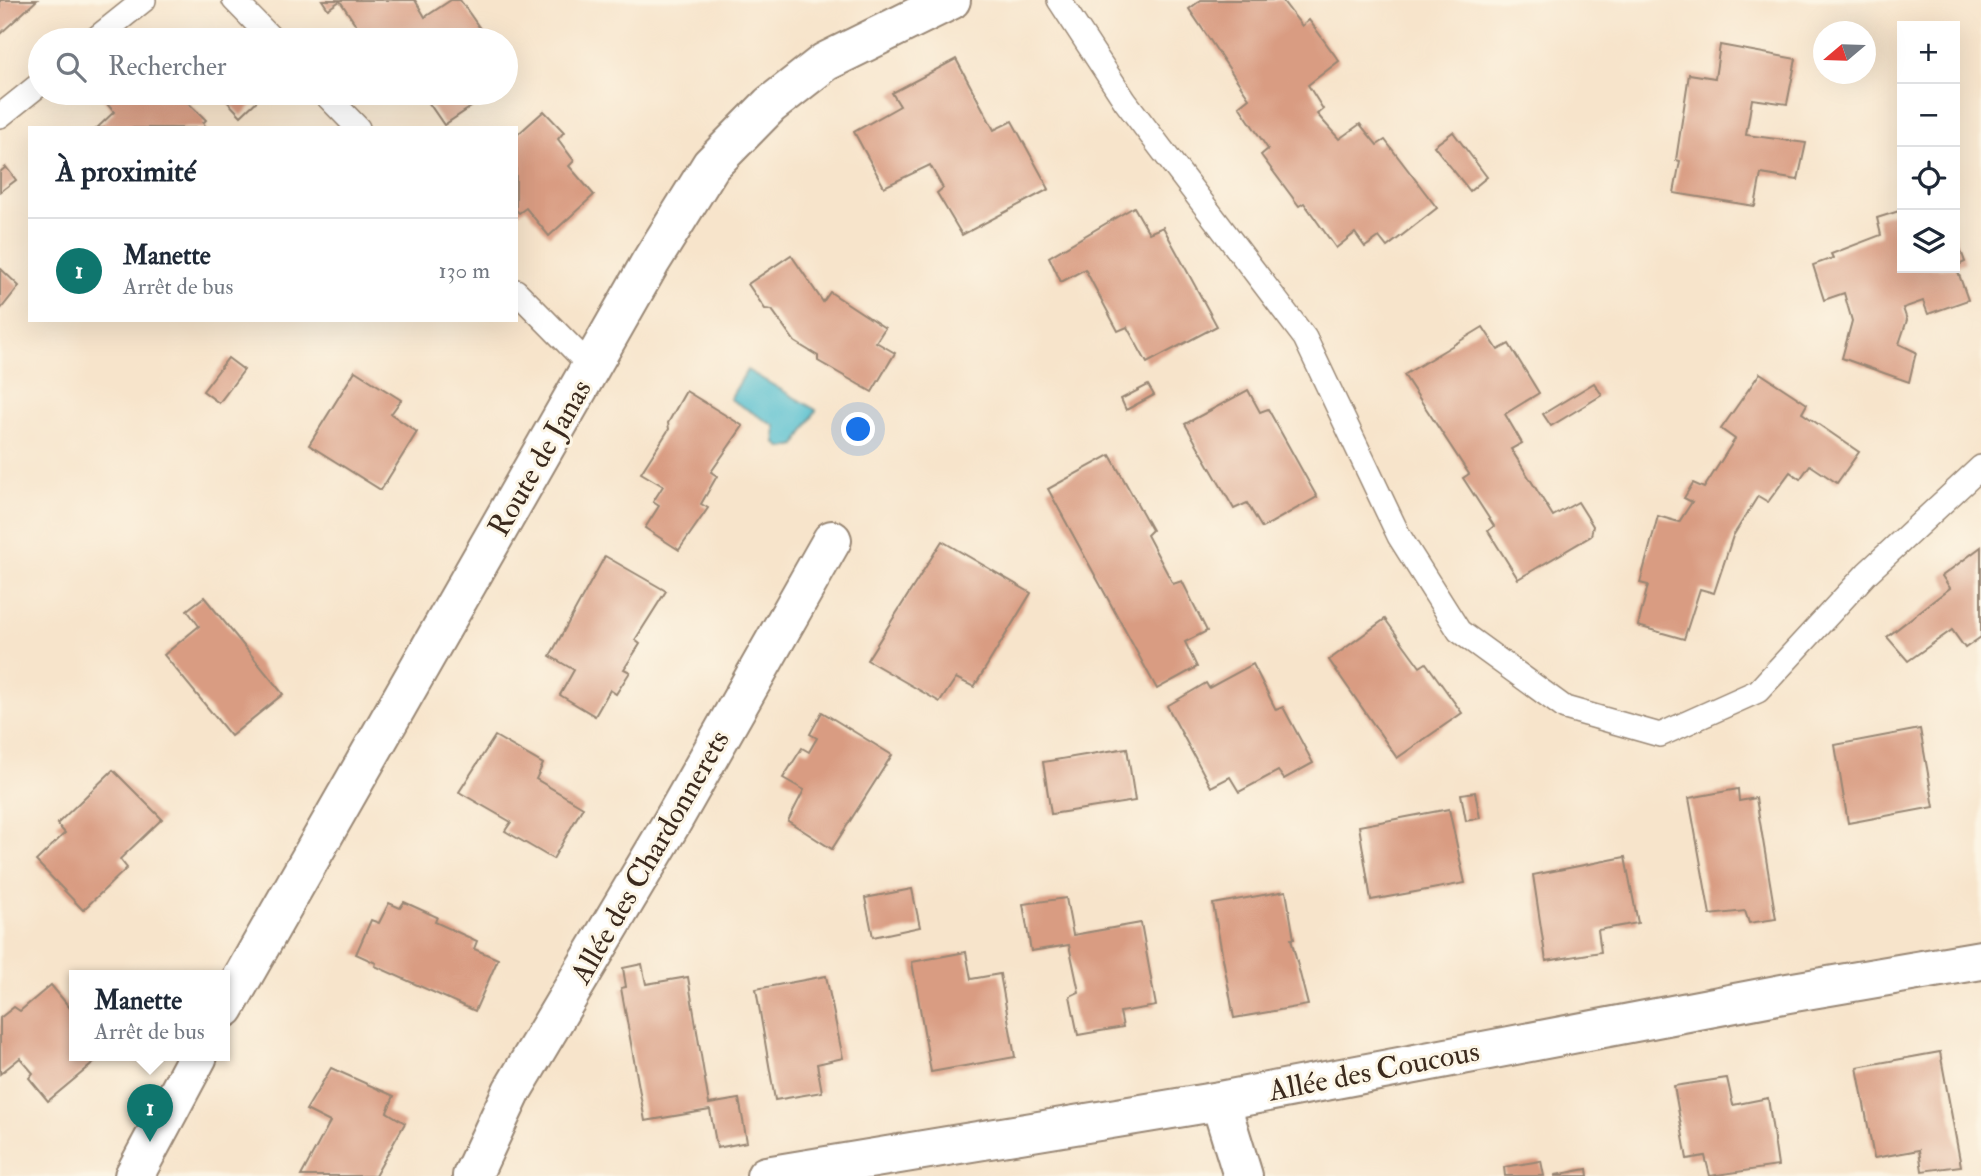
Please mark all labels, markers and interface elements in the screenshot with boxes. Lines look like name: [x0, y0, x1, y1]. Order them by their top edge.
north arrow: [1813, 21, 1876, 84]
map controls: [1897, 21, 1960, 273]
button: +: [1897, 21, 1960, 84]
search box: [28, 28, 518, 105]
icon: search: [52, 48, 90, 86]
text: Rechercher: [108, 51, 227, 83]
button: −: [1897, 84, 1960, 147]
button: locate: [1897, 147, 1960, 210]
text: À proximité: [56, 153, 196, 190]
button: layers: [1897, 210, 1960, 273]
text: Manette: [123, 240, 211, 272]
text: 1: [75, 256, 83, 285]
text: 130 m: [438, 256, 490, 285]
text: Arrêt de bus: [123, 272, 233, 301]
street label: Route de Janas: [480, 373, 600, 543]
your location: [841, 412, 875, 446]
street label: Allée des Chardonnerets: [562, 723, 738, 991]
popup: [69, 970, 230, 1061]
text: Manette: [94, 985, 182, 1017]
text: Arrêt de bus: [94, 1017, 205, 1046]
street label: Allée des Coucous: [1265, 1032, 1482, 1110]
pin: 1: [127, 1084, 173, 1142]

